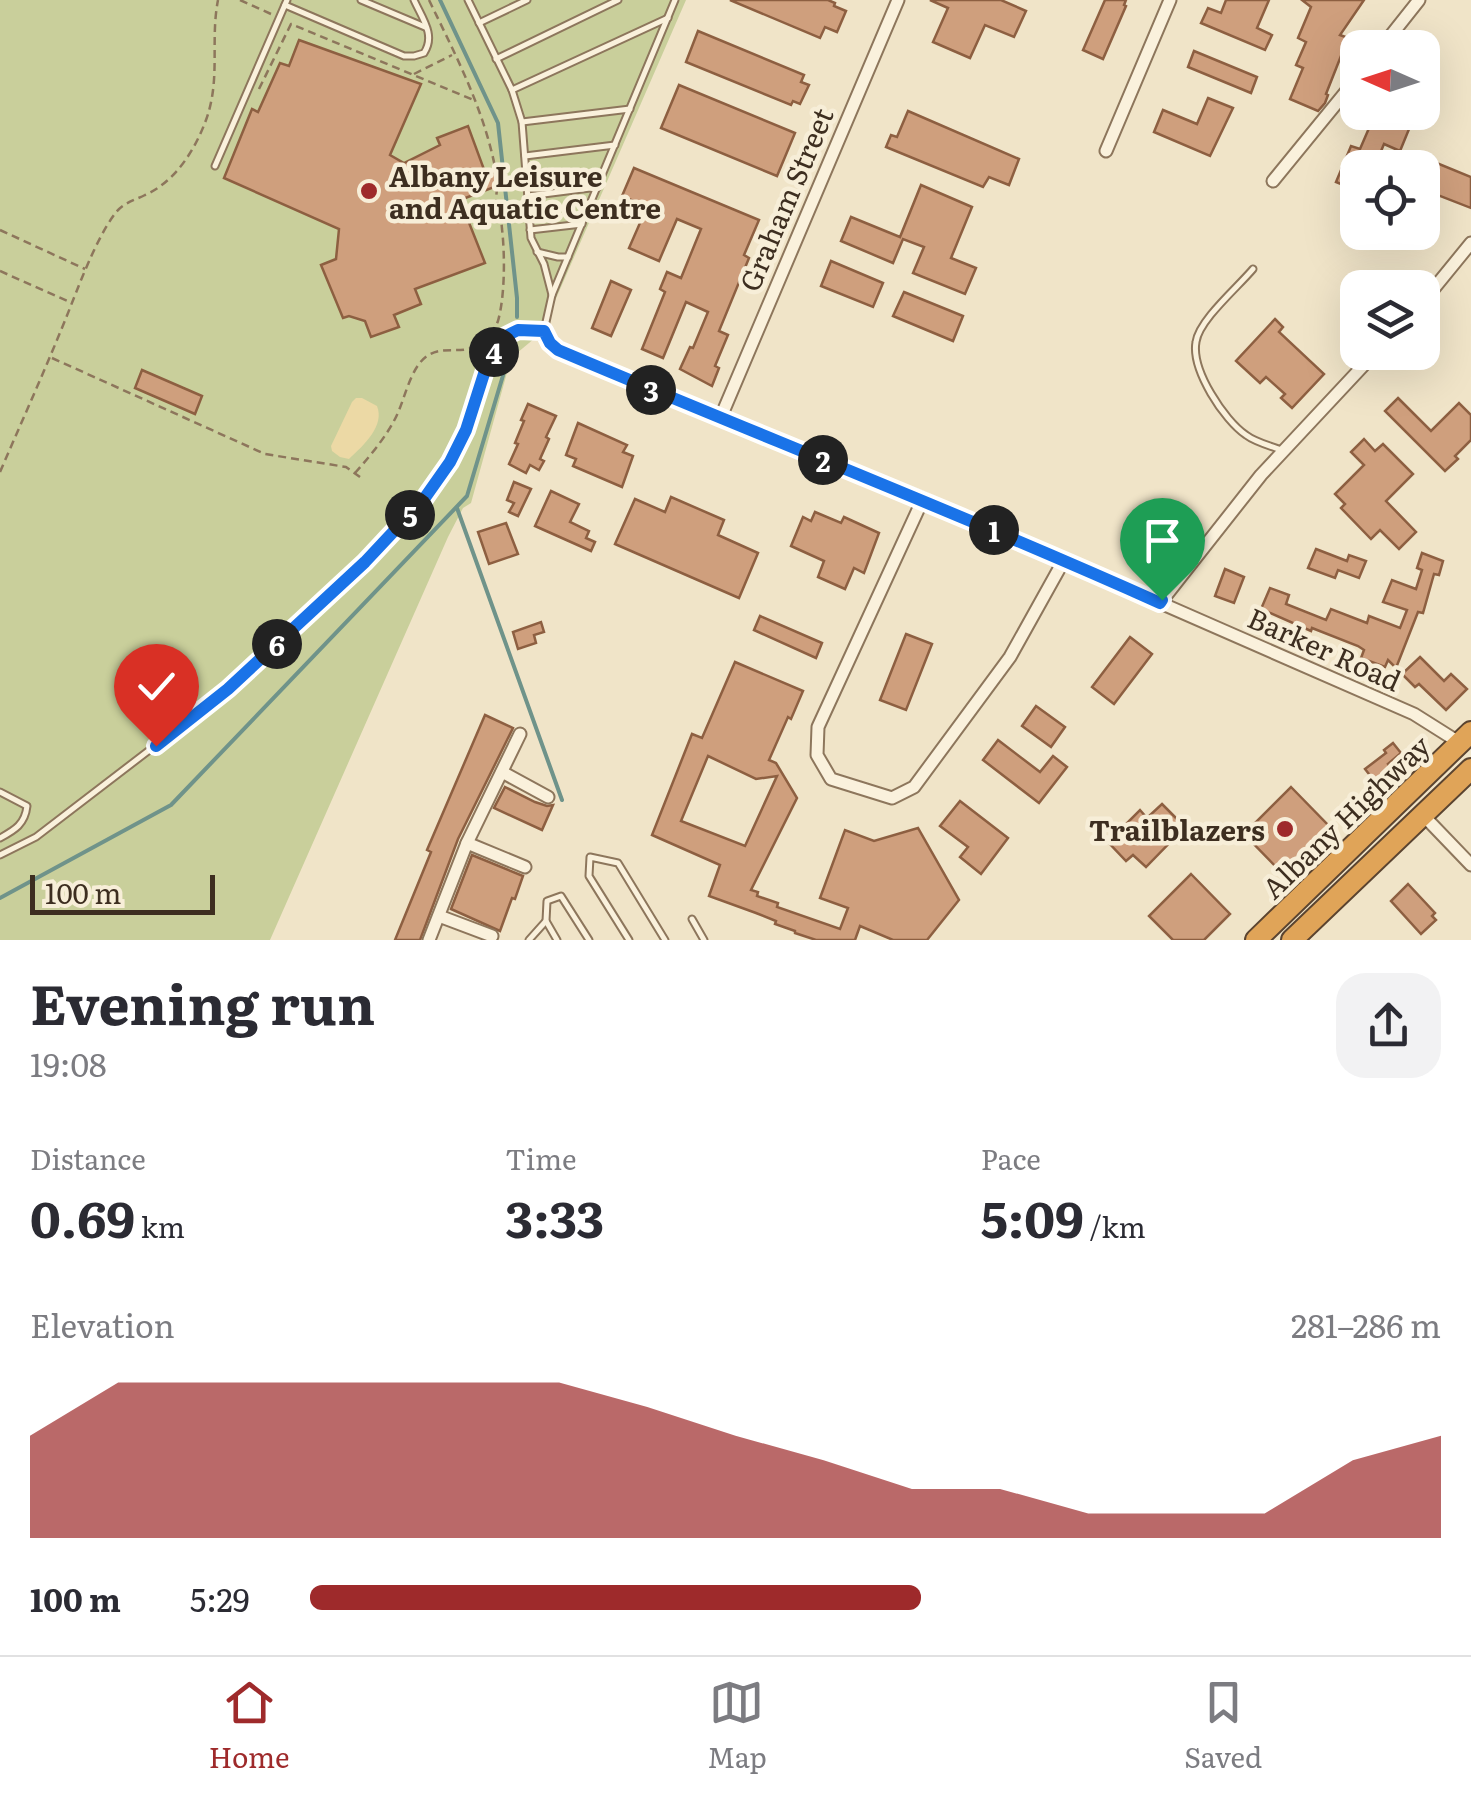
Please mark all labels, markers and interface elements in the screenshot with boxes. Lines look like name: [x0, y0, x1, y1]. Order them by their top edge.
north arrow: [1340, 30, 1440, 130]
map controls: [1340, 30, 1440, 370]
street label: Graham Street: [727, 100, 843, 297]
button: locate: [1340, 150, 1440, 250]
place label: Albany Leisure and Aquatic Centre: [389, 154, 661, 228]
marker: Albany Leisure and Aquatic Centre: [358, 180, 380, 202]
button: layers: [1340, 270, 1440, 370]
pin: 4: [469, 327, 519, 377]
text: 4: [486, 331, 502, 373]
pin: 3: [626, 365, 676, 415]
text: 3: [643, 369, 659, 411]
pin: 2: [798, 435, 848, 485]
text: 2: [815, 439, 831, 481]
pin: 5: [385, 490, 435, 540]
text: 5: [402, 494, 418, 536]
pin: [1120, 498, 1205, 601]
pin: 1: [969, 505, 1019, 555]
text: 1: [988, 509, 1000, 551]
icon: arrive: [1135, 513, 1190, 568]
street label: Barker Road: [1242, 596, 1408, 700]
pin: 6: [252, 619, 302, 669]
text: 6: [269, 623, 285, 665]
pin: [114, 644, 199, 747]
icon: check: [129, 659, 184, 714]
street label: Albany Highway: [1251, 724, 1439, 907]
place label: Trailblazers: [1089, 808, 1265, 850]
marker: Trailblazers: [1274, 818, 1296, 840]
scale bar: [30, 870, 215, 914]
text: 100 m: [45, 871, 122, 913]
text: Evening run: [30, 960, 375, 1042]
button: share: [1336, 973, 1441, 1078]
text: 19:08: [30, 1039, 107, 1087]
text: Distance: [30, 1137, 146, 1179]
text: Time: [505, 1137, 577, 1179]
text: Pace: [981, 1137, 1041, 1179]
text: 0.69: [30, 1179, 135, 1253]
text: 3:33: [505, 1179, 604, 1253]
text: 5:09: [981, 1179, 1084, 1253]
text: km: [135, 1205, 185, 1247]
text: /km: [1084, 1205, 1146, 1247]
text: Elevation: [30, 1300, 175, 1348]
text: 281–286 m: [1291, 1300, 1441, 1348]
text: 100 m: [30, 1574, 121, 1622]
text: 5:29: [190, 1574, 250, 1622]
tab: Home: [209, 1675, 290, 1777]
tab: Map: [707, 1675, 767, 1777]
tab: Saved: [1184, 1675, 1262, 1777]

